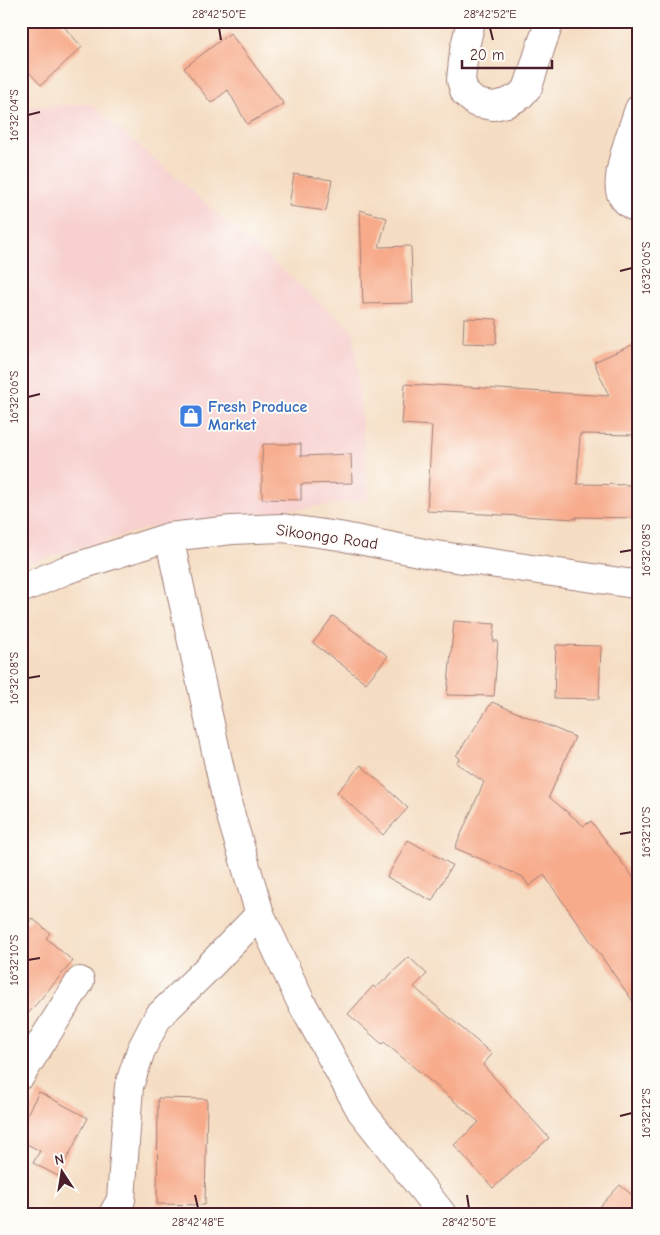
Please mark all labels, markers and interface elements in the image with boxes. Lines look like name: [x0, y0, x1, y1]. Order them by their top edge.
text: 28°42'50"E: [192, 7, 246, 21]
text: 28°42'52"E: [463, 7, 517, 21]
scale bar: [462, 38, 552, 70]
text: 20 m: [470, 46, 504, 64]
text: 16°32'04"S: [7, 89, 21, 141]
text: 16°32'06"S: [639, 241, 653, 294]
text: 16°32'06"S: [7, 370, 21, 423]
place label: Fresh Produce Market: [208, 398, 308, 434]
shop icon: Fresh Produce Market: [178, 403, 204, 429]
street label: Sikoongo Road: [275, 521, 379, 553]
text: 16°32'08"S: [639, 523, 653, 576]
text: 16°32'08"S: [7, 651, 21, 704]
text: 16°32'10"S: [639, 806, 653, 857]
text: 16°32'10"S: [7, 934, 21, 985]
text: 16°32'12"S: [639, 1088, 653, 1138]
north arrow: [38, 1148, 88, 1198]
text: N: [53, 1151, 66, 1169]
text: 28°42'48"E: [172, 1215, 224, 1229]
text: 28°42'50"E: [442, 1215, 496, 1229]

